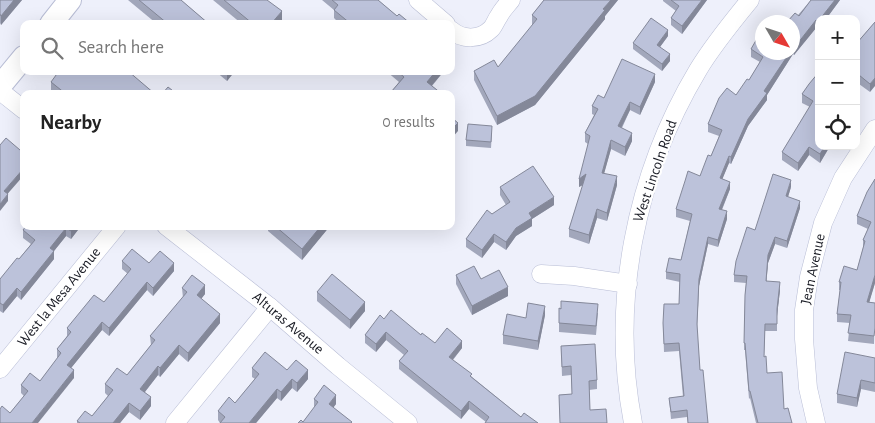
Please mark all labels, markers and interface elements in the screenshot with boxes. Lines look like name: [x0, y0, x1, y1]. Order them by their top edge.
north arrow: [755, 15, 800, 60]
map controls: [815, 15, 860, 150]
button: +: [815, 15, 860, 60]
search box: [20, 20, 455, 75]
icon: search: [38, 34, 66, 62]
text: Search here: [78, 38, 164, 57]
button: −: [815, 60, 860, 105]
button: locate: [815, 105, 860, 150]
text: Nearby: [40, 112, 101, 133]
text: 0 results: [382, 114, 435, 130]
street label: West Lincoln Road: [630, 118, 680, 224]
street label: Jean Avenue: [798, 232, 828, 306]
street label: West la Mesa Avenue: [15, 245, 103, 349]
street label: Alturas Avenue: [249, 289, 327, 357]

